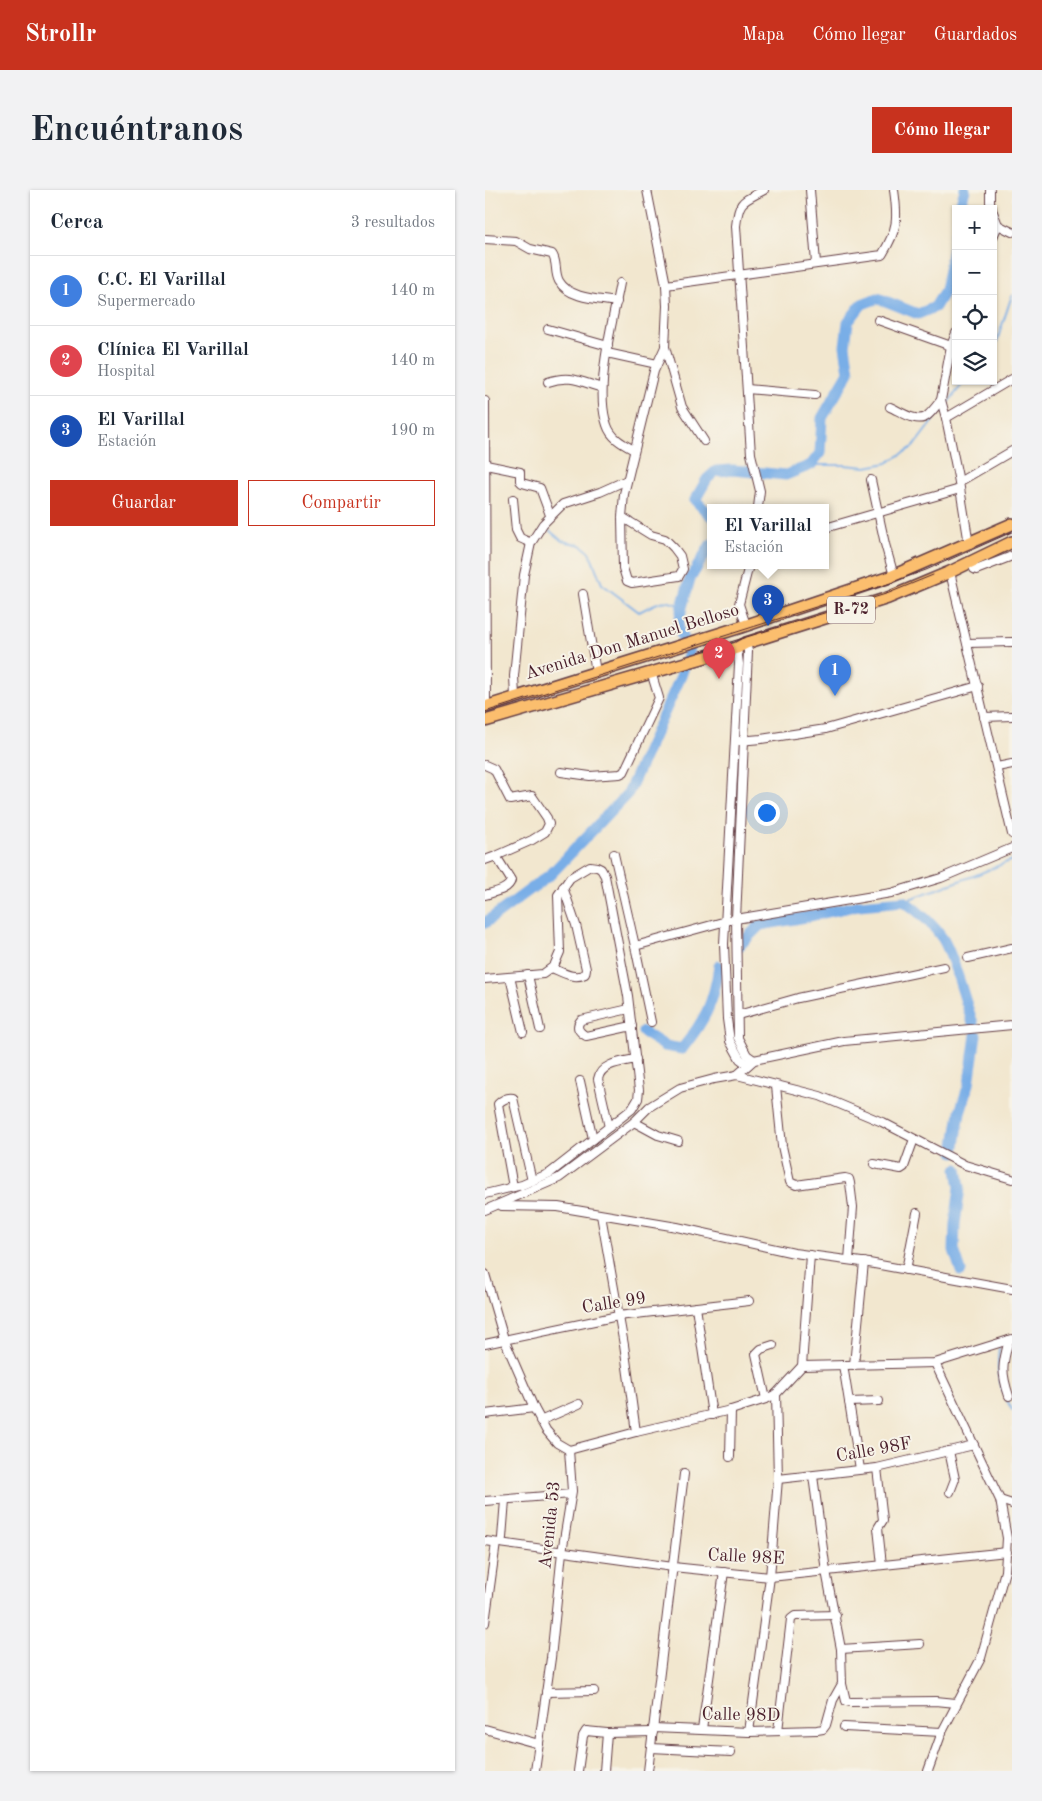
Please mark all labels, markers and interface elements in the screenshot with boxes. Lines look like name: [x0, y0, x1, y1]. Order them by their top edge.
text: Strollr: [25, 23, 96, 47]
text: Mapa: [742, 26, 784, 44]
text: Cómo llegar: [812, 26, 906, 44]
text: Guardados: [934, 26, 1017, 44]
button: Cómo llegar: [872, 107, 1012, 153]
text: Encuéntranos: [30, 113, 243, 148]
map controls: [952, 205, 997, 385]
button: +: [952, 205, 997, 250]
text: Cerca: [50, 212, 103, 233]
text: 3 resultados: [351, 215, 435, 231]
button: −: [952, 250, 997, 295]
text: C.C. El Varillal: [97, 271, 226, 290]
text: 1: [61, 283, 71, 299]
text: 140 m: [390, 283, 435, 299]
text: Supermercado: [97, 294, 195, 310]
button: locate: [952, 295, 997, 340]
button: layers: [952, 340, 997, 385]
text: Clínica El Varillal: [97, 341, 249, 360]
text: 2: [61, 353, 71, 369]
text: 140 m: [390, 353, 435, 369]
text: Hospital: [97, 364, 155, 380]
text: El Varillal: [97, 411, 185, 430]
text: 3: [61, 423, 71, 439]
text: 190 m: [390, 423, 435, 439]
text: Estación: [97, 434, 156, 450]
button: Guardar: [50, 480, 238, 526]
button: Compartir: [248, 480, 435, 526]
popup: [707, 504, 829, 569]
text: El Varillal: [724, 517, 812, 536]
text: Estación: [724, 540, 783, 556]
pin: 3: [752, 585, 784, 626]
road number: R-72: [827, 596, 875, 624]
street label: Avenida Don Manuel Belloso: [523, 601, 741, 683]
pin: 2: [703, 638, 735, 679]
pin: 1: [819, 655, 851, 696]
your location: [754, 800, 780, 826]
street label: Calle 99: [581, 1289, 647, 1317]
street label: Calle 98F: [834, 1434, 914, 1466]
street label: Avenida 53: [536, 1480, 564, 1570]
street label: Calle 98E: [707, 1546, 785, 1568]
street label: Calle 98D: [701, 1705, 781, 1725]

